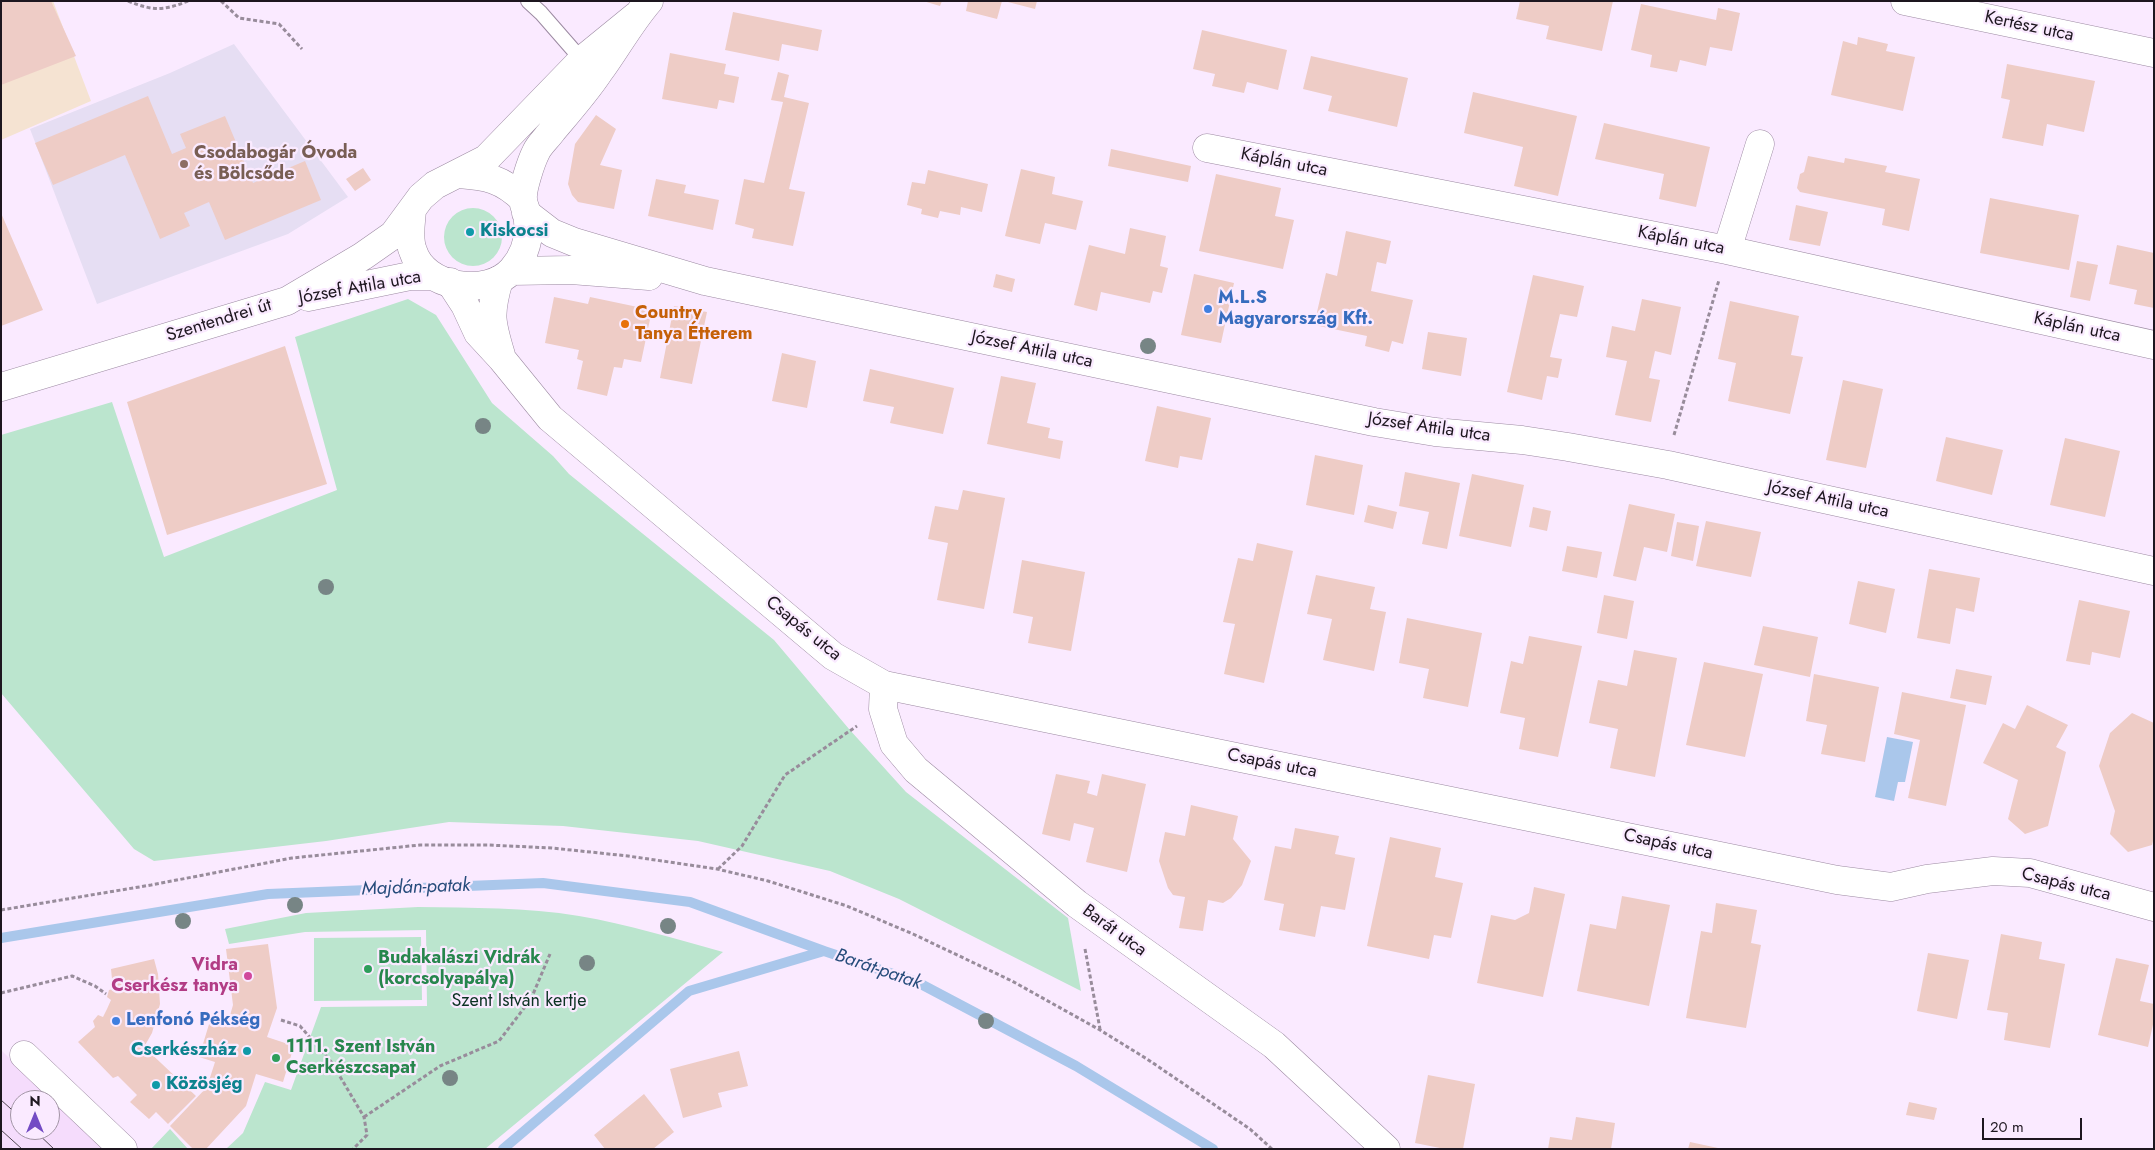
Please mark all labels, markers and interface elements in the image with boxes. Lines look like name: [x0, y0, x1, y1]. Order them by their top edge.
street label: Kertész utca: [1982, 7, 2076, 47]
place label: Csodabogár Óvoda és Bölcsőde: [194, 143, 357, 186]
street label: Káplán utca: [1239, 144, 1329, 182]
marker: Csodabogár Óvoda és Bölcsőde: [178, 158, 190, 170]
place label: Kiskocsi: [480, 221, 549, 243]
street label: Káplán utca: [1636, 222, 1726, 260]
marker: Kiskocsi: [464, 226, 476, 238]
street label: József Attila utca: [297, 267, 423, 309]
place label: M.L.S Magyarország Kft.: [1218, 288, 1373, 330]
street label: Szentendrei út: [164, 295, 274, 347]
place label: Country Tanya Étterem: [635, 303, 753, 346]
marker: M.L.S Magyarország Kft.: [1202, 303, 1214, 315]
street label: Káplán utca: [2032, 308, 2122, 348]
marker: Country Tanya Étterem: [619, 318, 631, 330]
street label: József Attila utca: [969, 327, 1095, 373]
street label: József Attila utca: [1366, 409, 1492, 447]
street label: József Attila utca: [1765, 477, 1891, 523]
street label: Csapás utca: [761, 592, 845, 666]
street label: Csapás utca: [1225, 745, 1319, 783]
street label: Csapás utca: [1621, 825, 1715, 865]
street label: Csapás utca: [2019, 864, 2113, 906]
water label: Majdán-patak: [361, 875, 471, 901]
street label: Barát utca: [1078, 900, 1150, 962]
water label: Barát-patak: [832, 945, 924, 995]
place label: Budakalászi Vidrák (korcsolyapálya): [378, 948, 541, 991]
place label: Vidra Cserkész tanya: [111, 955, 238, 998]
marker: Budakalászi Vidrák (korcsolyapálya): [362, 963, 374, 975]
marker: Vidra Cserkész tanya: [242, 970, 254, 982]
park label: Szent István kertje: [452, 991, 586, 1013]
place label: Lenfonó Pékség: [126, 1010, 260, 1032]
marker: Lenfonó Pékség: [110, 1015, 122, 1027]
place label: 1111. Szent István Cserkészcsapat: [286, 1037, 435, 1080]
place label: Cserkészház: [131, 1040, 237, 1062]
marker: Cserkészház: [241, 1045, 253, 1057]
marker: 1111. Szent István Cserkészcsapat: [270, 1052, 282, 1064]
place label: Közösjég: [166, 1074, 243, 1096]
marker: Közösjég: [150, 1079, 162, 1091]
north arrow: [10, 1090, 60, 1140]
text: N: [29, 1091, 41, 1111]
scale bar: [1985, 1108, 2085, 1140]
text: 20 m: [1990, 1116, 2024, 1138]

